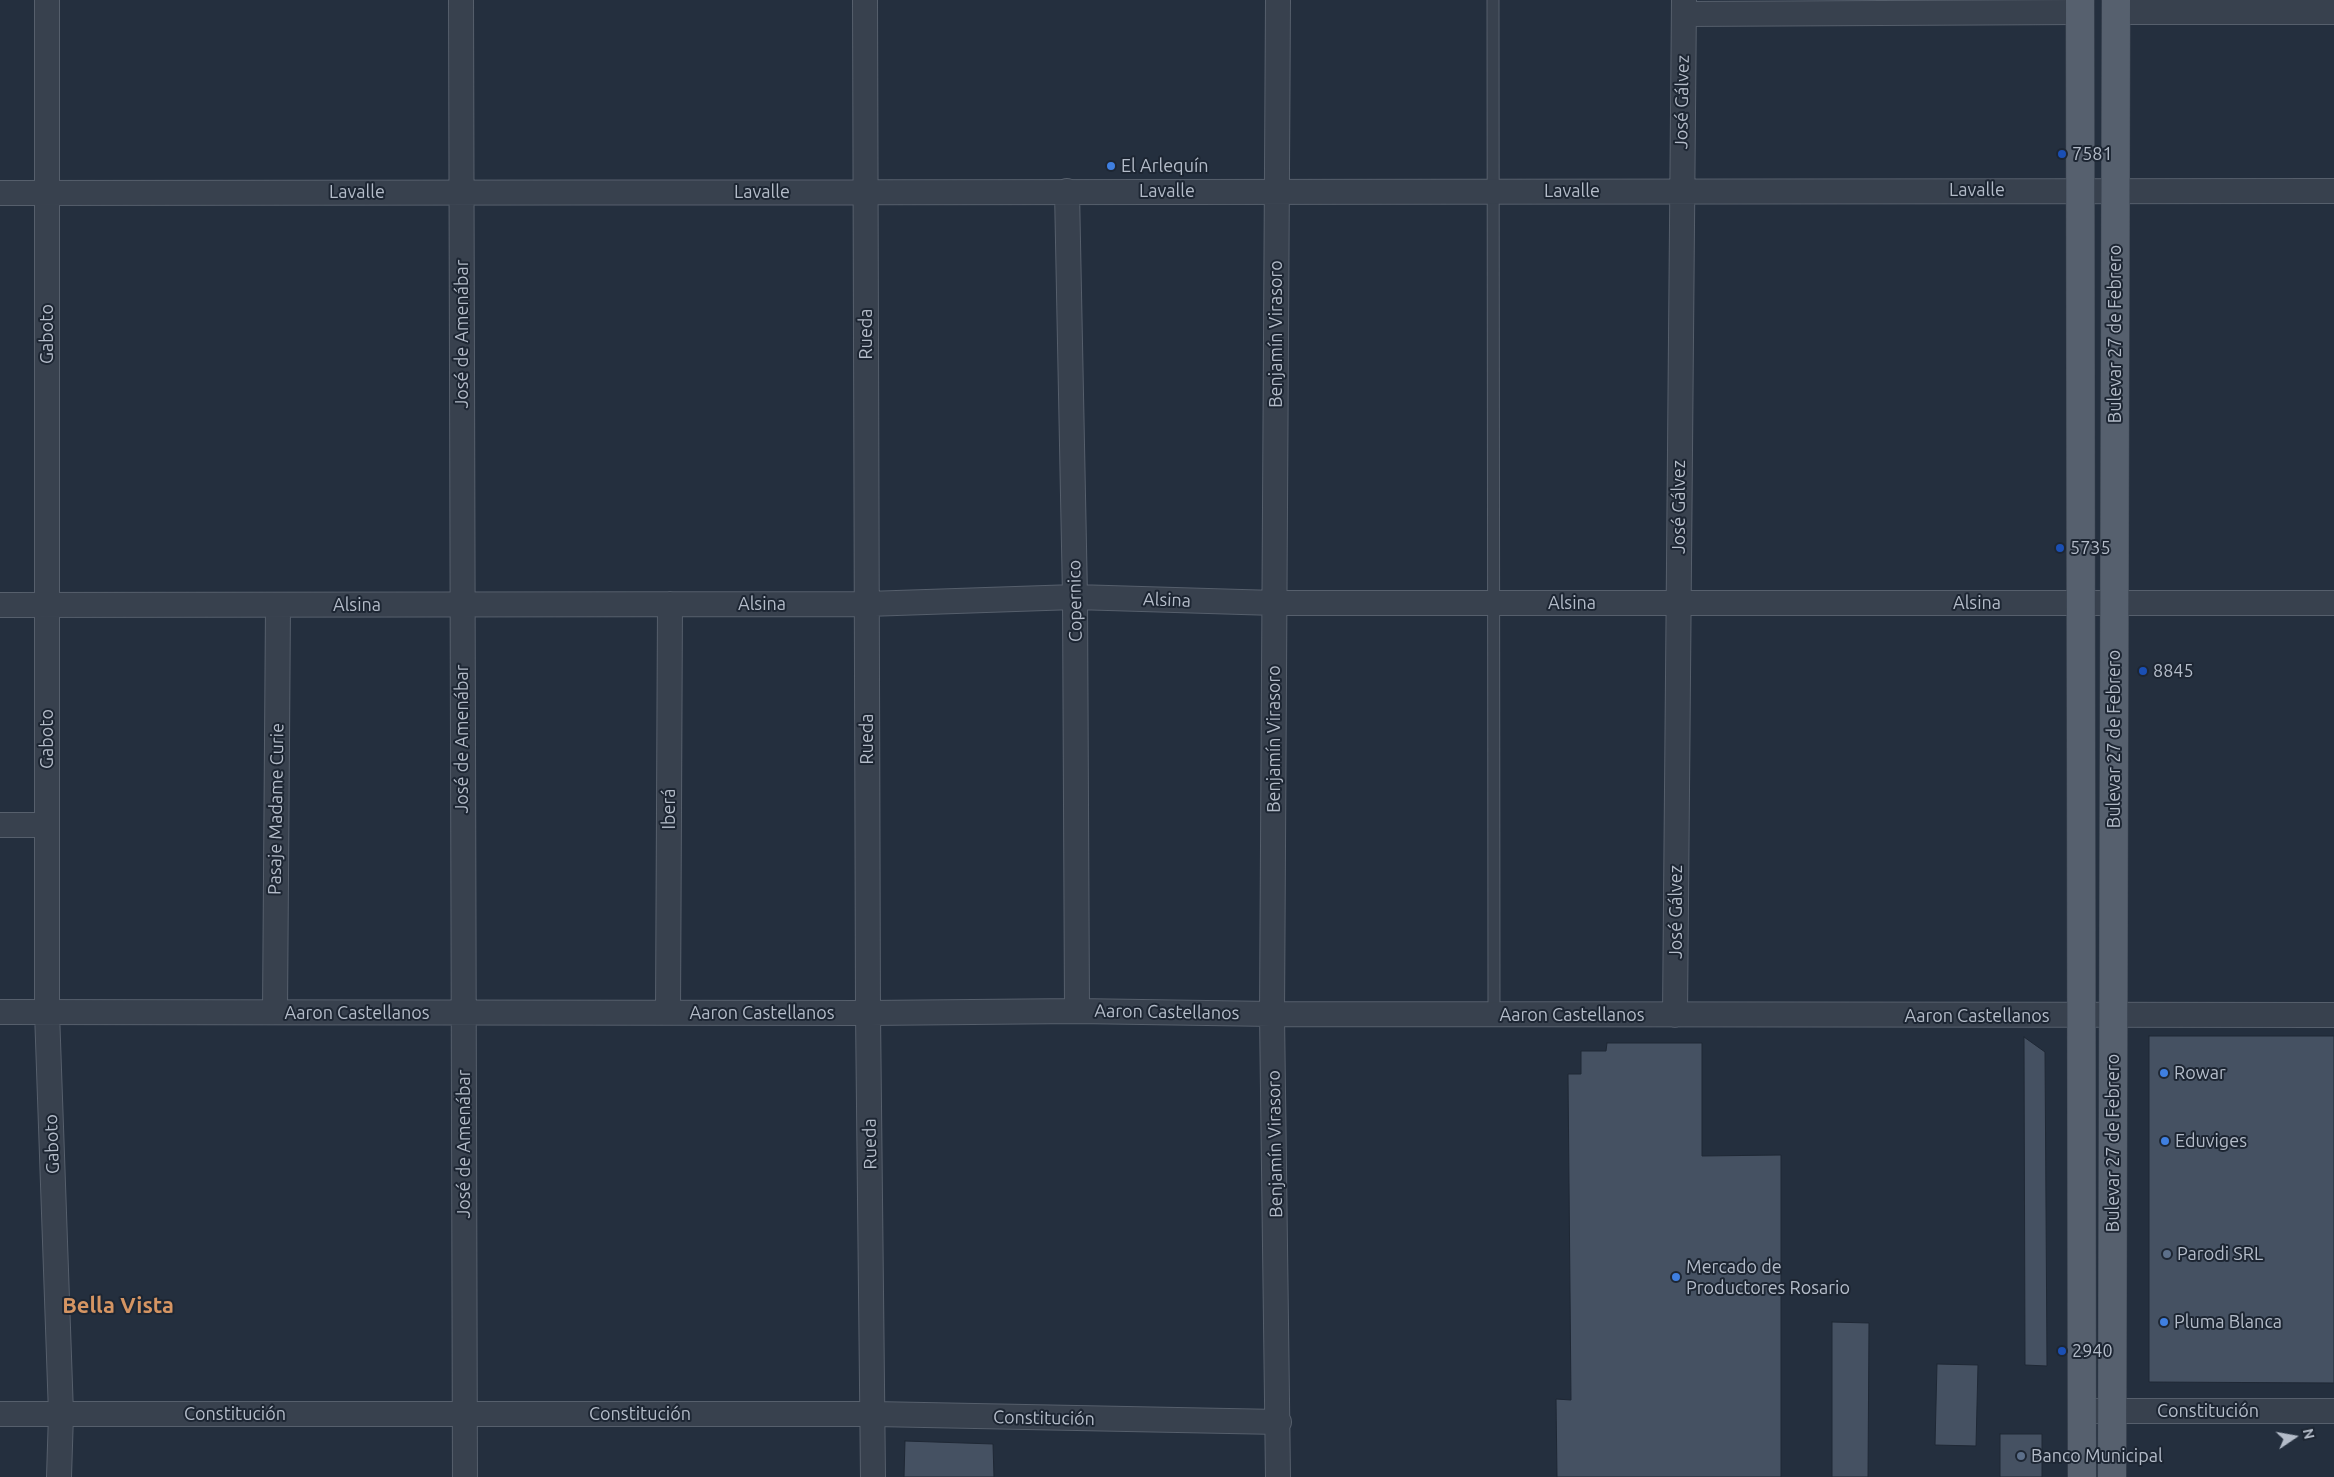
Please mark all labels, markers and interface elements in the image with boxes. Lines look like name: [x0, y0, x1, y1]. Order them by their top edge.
street label: José Gálvez: [1670, 55, 1694, 149]
place label: 7581: [2072, 143, 2113, 165]
marker: 7581: [2056, 148, 2068, 160]
place label: El Arlequín: [1121, 155, 1209, 177]
marker: El Arlequín: [1105, 160, 1117, 172]
street label: Lavalle: [1949, 179, 2005, 201]
street label: Lavalle: [1139, 180, 1195, 202]
street label: Lavalle: [1544, 180, 1600, 202]
street label: Lavalle: [329, 181, 385, 203]
street label: Lavalle: [734, 181, 790, 203]
street label: Bulevar 27 de Febrero: [2104, 245, 2126, 423]
street label: José de Amenábar: [451, 259, 473, 409]
street label: Benjamín Virasoro: [1265, 260, 1287, 408]
street label: Gaboto: [36, 304, 58, 364]
street label: Rueda: [855, 308, 877, 360]
street label: José Gálvez: [1668, 460, 1690, 554]
place label: 5735: [2070, 537, 2111, 559]
marker: 5735: [2054, 542, 2066, 554]
street label: Copernico: [1063, 560, 1087, 642]
street label: Alsina: [1143, 588, 1191, 612]
street label: Alsina: [1548, 592, 1596, 614]
street label: Alsina: [1953, 592, 2001, 614]
street label: Alsina: [738, 593, 786, 615]
street label: Alsina: [333, 594, 381, 616]
street label: Bulevar 27 de Febrero: [2103, 650, 2125, 828]
place label: 8845: [2153, 660, 2194, 682]
street label: José de Amenábar: [451, 664, 473, 814]
street label: Benjamín Virasoro: [1263, 665, 1285, 813]
marker: 8845: [2137, 665, 2149, 677]
street label: Gaboto: [36, 709, 58, 769]
street label: Rueda: [856, 713, 878, 765]
street label: Pasaje Madame Curie: [264, 723, 288, 895]
street label: Iberá: [658, 788, 680, 830]
street label: José Gálvez: [1665, 865, 1687, 959]
street label: Aaron Castellanos: [1094, 1000, 1240, 1024]
street label: Aaron Castellanos: [284, 1002, 430, 1024]
street label: Aaron Castellanos: [689, 1002, 835, 1024]
street label: Aaron Castellanos: [1499, 1004, 1645, 1026]
street label: Aaron Castellanos: [1904, 1005, 2050, 1027]
street label: Bulevar 27 de Febrero: [2102, 1054, 2124, 1232]
place label: Rowar: [2174, 1062, 2226, 1084]
marker: Rowar: [2158, 1067, 2170, 1079]
street label: José de Amenábar: [453, 1069, 475, 1219]
street label: Benjamín Virasoro: [1263, 1070, 1287, 1218]
street label: Gaboto: [40, 1114, 64, 1174]
street label: Rueda: [859, 1118, 881, 1170]
place label: Eduviges: [2175, 1130, 2247, 1152]
marker: Eduviges: [2159, 1135, 2171, 1147]
place label: Parodi SRL: [2177, 1243, 2263, 1265]
marker: Parodi SRL: [2161, 1248, 2173, 1260]
place label: Mercado de Productores Rosario: [1686, 1256, 1850, 1298]
marker: Mercado de Productores Rosario: [1670, 1271, 1682, 1283]
district label: Bella Vista: [62, 1293, 174, 1319]
place label: Pluma Blanca: [2174, 1311, 2282, 1333]
marker: Pluma Blanca: [2158, 1316, 2170, 1328]
place label: 2940: [2072, 1340, 2113, 1362]
marker: 2940: [2056, 1345, 2068, 1357]
street label: Constitución: [2157, 1400, 2259, 1422]
street label: Constitución: [184, 1403, 286, 1425]
street label: Constitución: [589, 1403, 691, 1425]
street label: Constitución: [993, 1406, 1095, 1430]
north arrow: [2269, 1412, 2319, 1462]
text: N: [2300, 1427, 2318, 1441]
place label: Banco Municipal: [2031, 1445, 2163, 1467]
marker: Banco Municipal: [2015, 1450, 2027, 1462]

